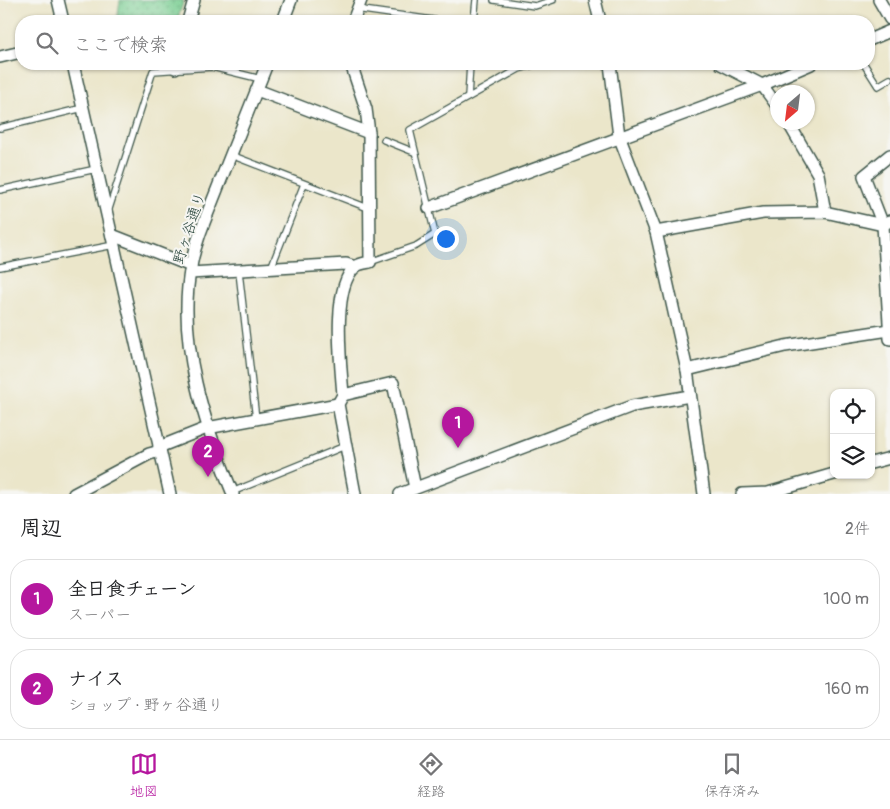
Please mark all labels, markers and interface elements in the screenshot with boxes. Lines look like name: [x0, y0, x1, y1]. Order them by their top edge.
search box: [15, 15, 875, 70]
icon: search: [33, 29, 61, 57]
text: ここで検索: [73, 33, 168, 57]
north arrow: [770, 85, 815, 130]
street label: 野ヶ谷通り: [169, 190, 210, 267]
your location: [433, 226, 459, 252]
map controls: [830, 389, 875, 479]
button: locate: [830, 389, 875, 434]
pin: 1: [442, 407, 474, 448]
button: layers: [830, 434, 875, 479]
pin: 2: [192, 436, 224, 477]
text: 周辺: [20, 515, 62, 542]
text: 2件: [845, 519, 870, 539]
text: 全日食チェーン: [68, 577, 196, 601]
text: 1: [34, 589, 40, 609]
text: 100 m: [823, 589, 869, 609]
text: スーパー: [68, 605, 131, 625]
text: ナイス: [68, 667, 124, 691]
text: 2: [33, 679, 41, 699]
text: 160 m: [825, 679, 869, 699]
text: ショップ · 野ヶ谷通り: [68, 695, 223, 715]
tab: 地図: [130, 750, 158, 800]
tab: 経路: [417, 750, 445, 800]
tab: 保存済み: [704, 750, 760, 800]

